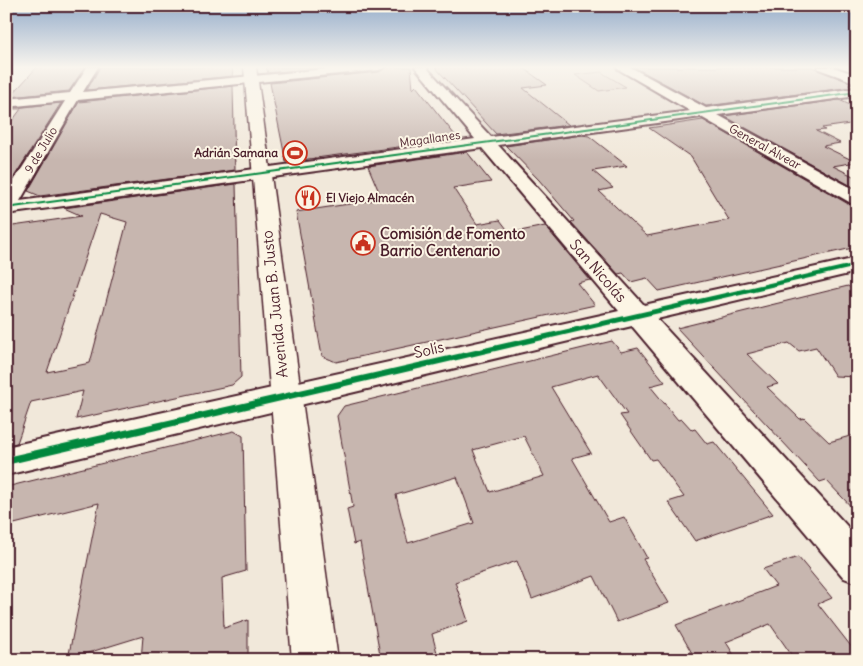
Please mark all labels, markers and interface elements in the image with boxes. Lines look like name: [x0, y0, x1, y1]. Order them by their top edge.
street label: General Alvear: [727, 121, 804, 173]
street label: 9 de Julio: [21, 124, 60, 176]
street label: Magallanes: [399, 127, 461, 150]
sports icon: Adrián Samana: [282, 140, 308, 166]
place label: Adrián Samana: [194, 145, 278, 160]
restaurant icon: El Viejo Almacén: [295, 185, 321, 211]
place label: El Viejo Almacén: [326, 190, 415, 205]
place label: Comisión de Fomento Barrio Centenario: [380, 224, 526, 260]
street label: Avenida Juan B. Justo: [257, 229, 292, 379]
public building icon: Comisión de Fomento Barrio Centenario: [350, 230, 376, 256]
street label: San Nicolás: [566, 235, 631, 306]
street label: Solís: [412, 337, 446, 362]

